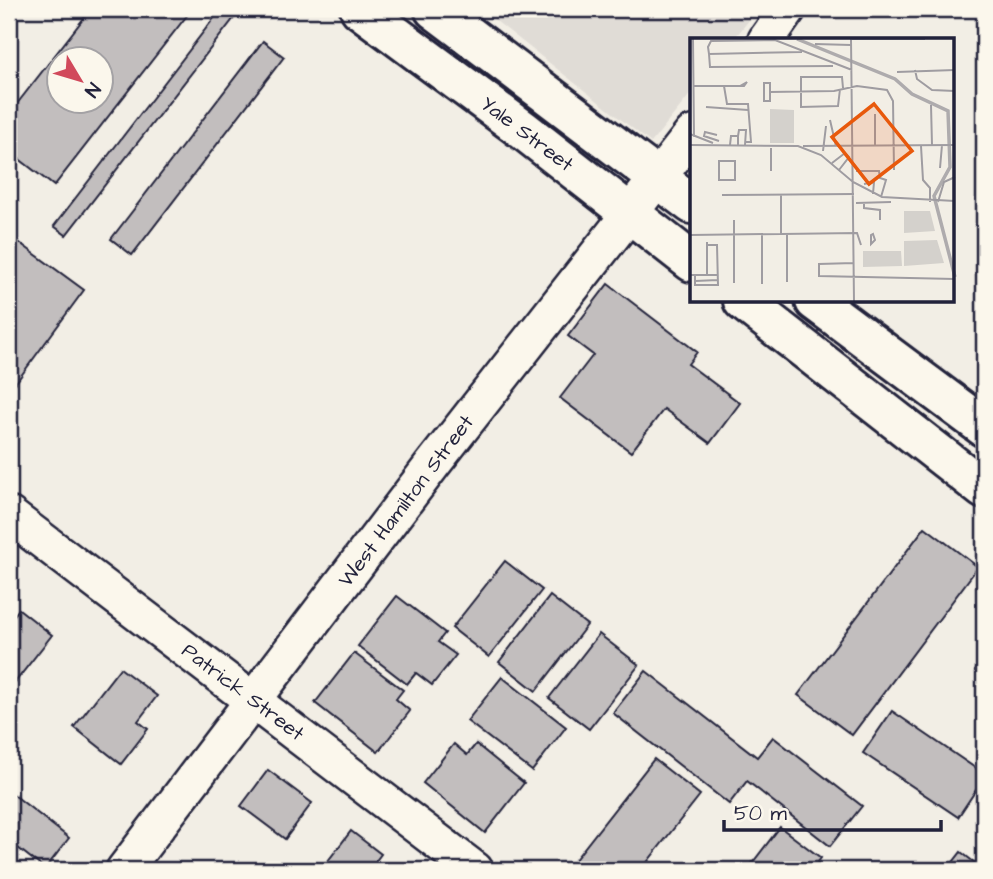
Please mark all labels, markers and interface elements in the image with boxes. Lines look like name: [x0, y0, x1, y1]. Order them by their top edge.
inset map: [690, 38, 954, 303]
north arrow: [46, 46, 116, 116]
text: N: [78, 77, 107, 103]
street label: Yale Street: [474, 89, 580, 179]
street label: West Hamilton Street: [332, 409, 481, 593]
street label: Patrick Street: [176, 636, 311, 748]
scale bar: [724, 788, 940, 832]
text: 50 m: [734, 799, 788, 828]

